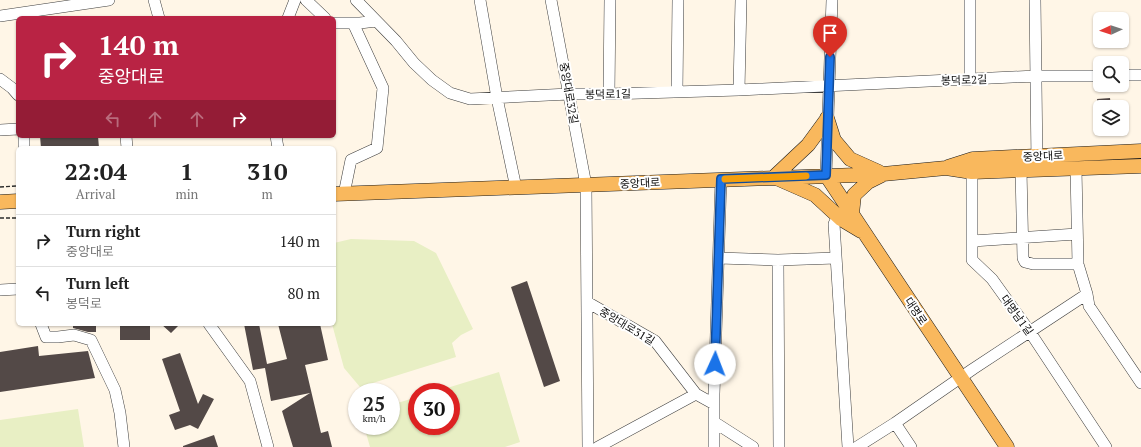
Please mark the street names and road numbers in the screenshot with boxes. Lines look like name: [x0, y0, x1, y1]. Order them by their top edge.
street label: 중앙대로32길: [557, 61, 581, 125]
street label: 봉덕로2길: [941, 72, 987, 88]
street label: 봉덕로1길: [585, 87, 631, 101]
street label: 중앙대로: [1022, 148, 1064, 164]
street label: 중앙대로: [619, 175, 661, 191]
street label: 대명남1길: [998, 292, 1036, 338]
street label: 대명로: [902, 294, 930, 328]
street label: 중앙대로31길: [597, 304, 657, 348]

